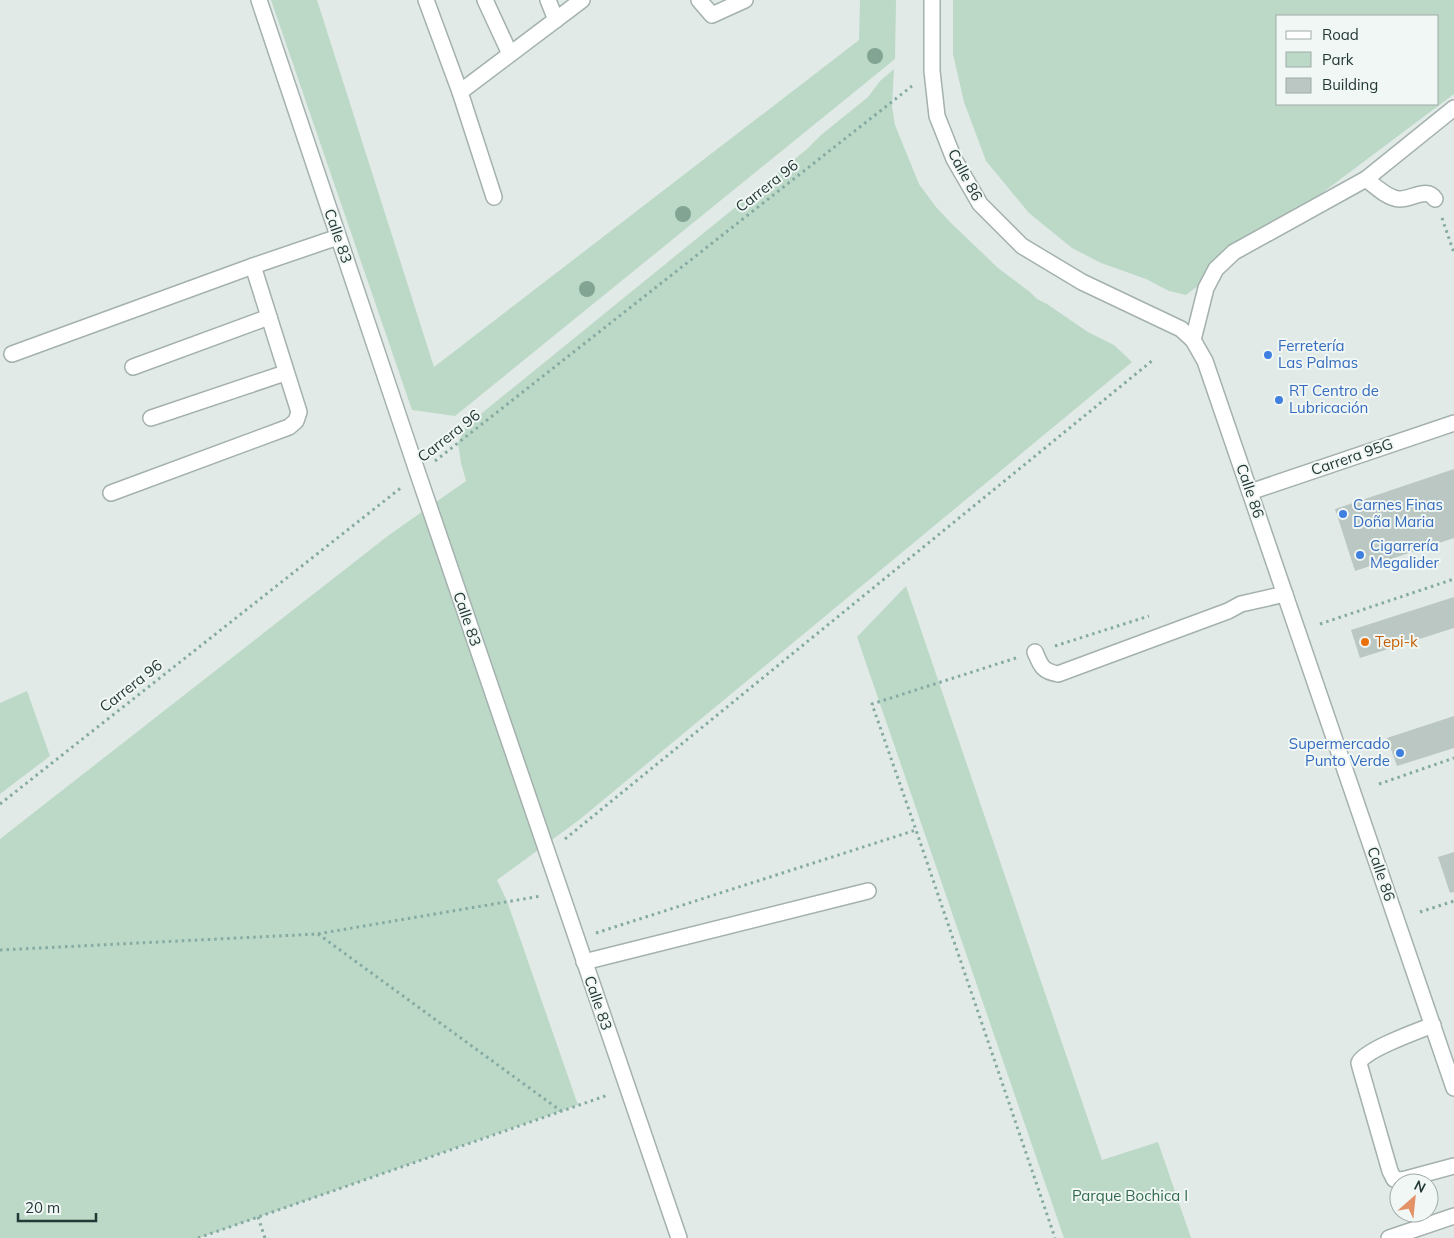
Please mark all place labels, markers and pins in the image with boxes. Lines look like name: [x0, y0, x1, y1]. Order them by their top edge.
place label: Ferretería Las Palmas: [1278, 336, 1358, 372]
marker: Ferretería Las Palmas: [1262, 349, 1274, 361]
place label: RT Centro de Lubricación: [1289, 381, 1379, 417]
marker: RT Centro de Lubricación: [1273, 394, 1285, 406]
place label: Carnes Finas Doña Maria: [1353, 495, 1443, 531]
marker: Carnes Finas Doña Maria: [1337, 508, 1349, 520]
place label: Cigarrería Megalider: [1370, 536, 1439, 572]
marker: Cigarrería Megalider: [1354, 549, 1366, 561]
place label: Tepi-k: [1375, 632, 1418, 651]
marker: Tepi-k: [1359, 636, 1371, 648]
place label: Supermercado Punto Verde: [1289, 734, 1390, 770]
marker: Supermercado Punto Verde: [1394, 747, 1406, 759]

